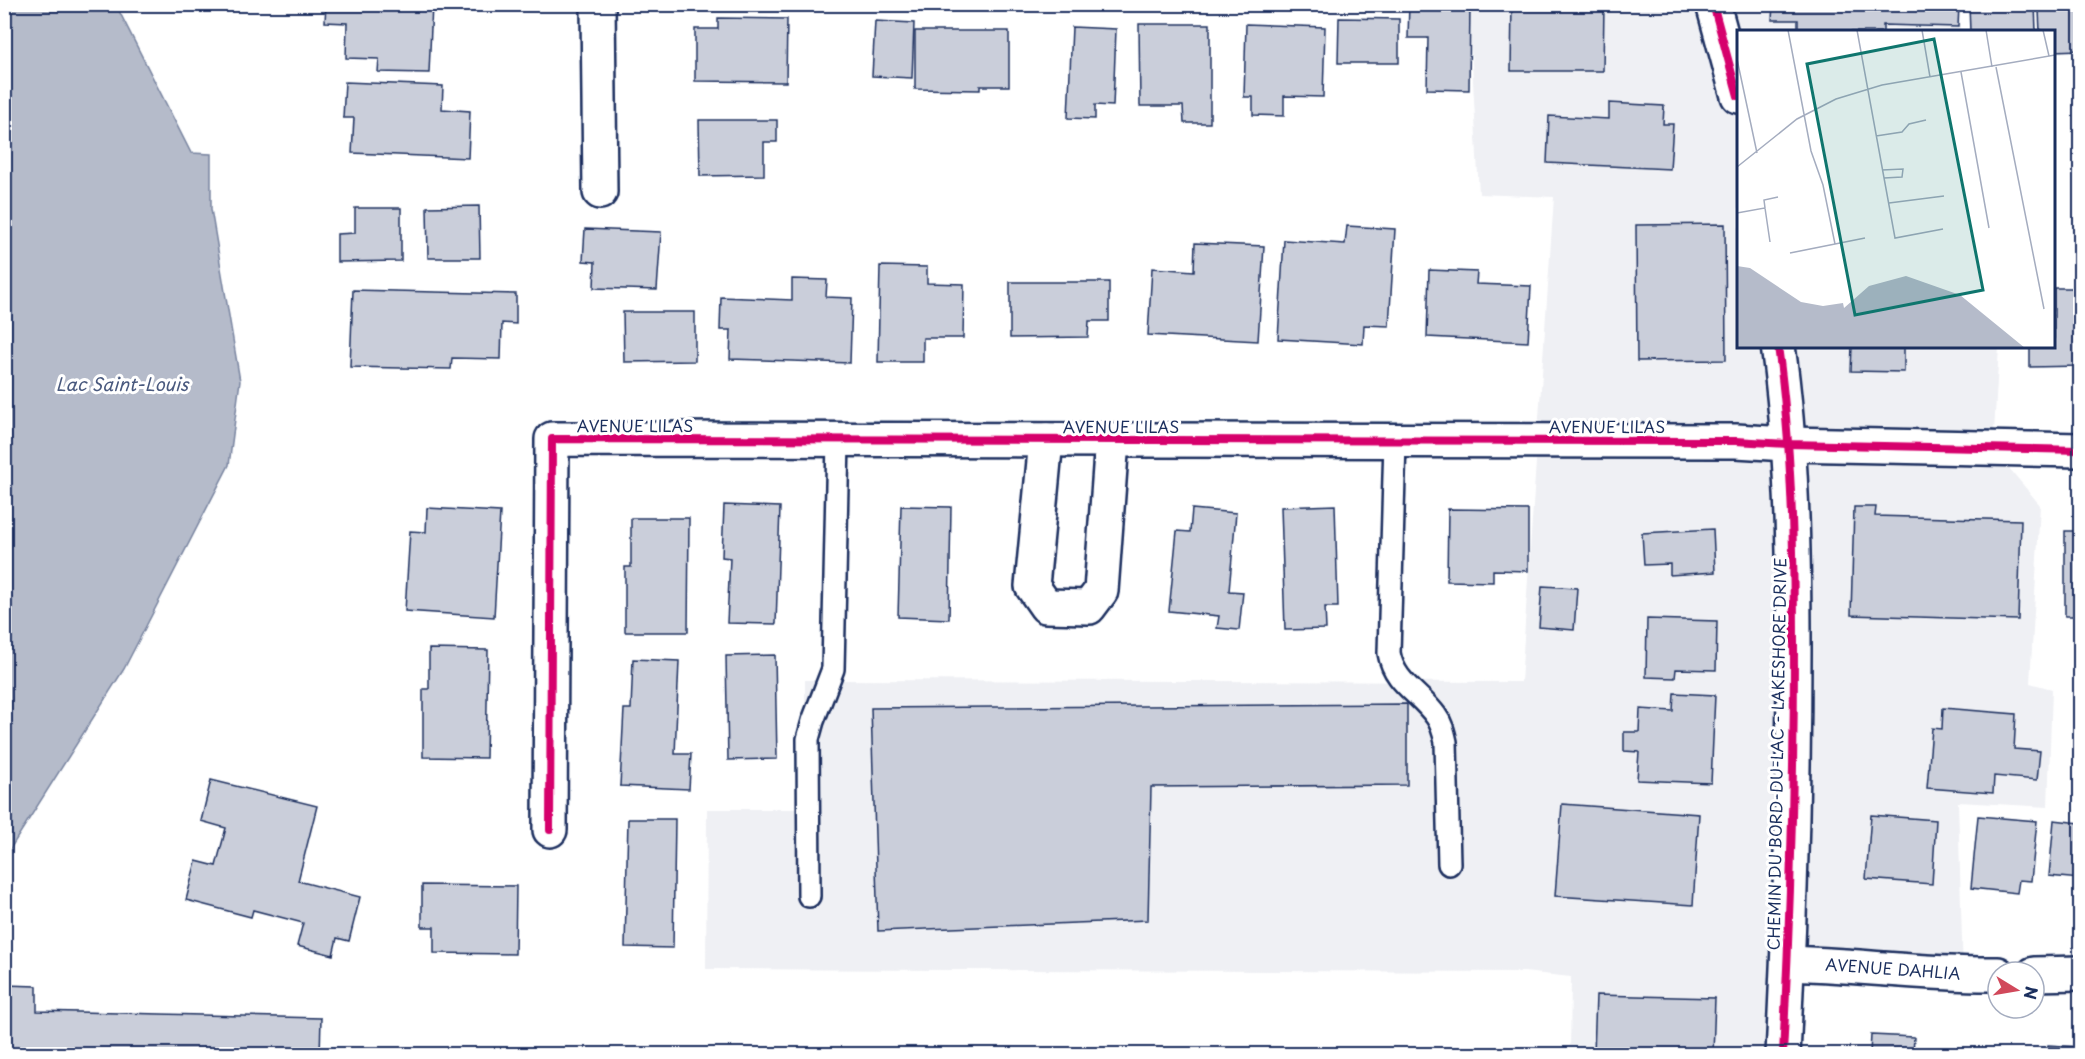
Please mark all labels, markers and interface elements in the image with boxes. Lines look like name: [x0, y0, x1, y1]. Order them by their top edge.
inset map: [1737, 30, 2055, 348]
water label: Lac Saint-Louis: [56, 370, 190, 397]
street label: AVENUE LILAS: [577, 413, 693, 437]
street label: AVENUE LILAS: [1063, 414, 1179, 438]
street label: AVENUE LILAS: [1549, 414, 1665, 438]
street label: CHEMIN DU BORD-DU-LAC - LAKESHORE DRIVE: [1761, 557, 1791, 951]
street label: AVENUE DAHLIA: [1825, 951, 1961, 985]
north arrow: [1986, 960, 2046, 1020]
text: N: [2019, 985, 2045, 1002]

